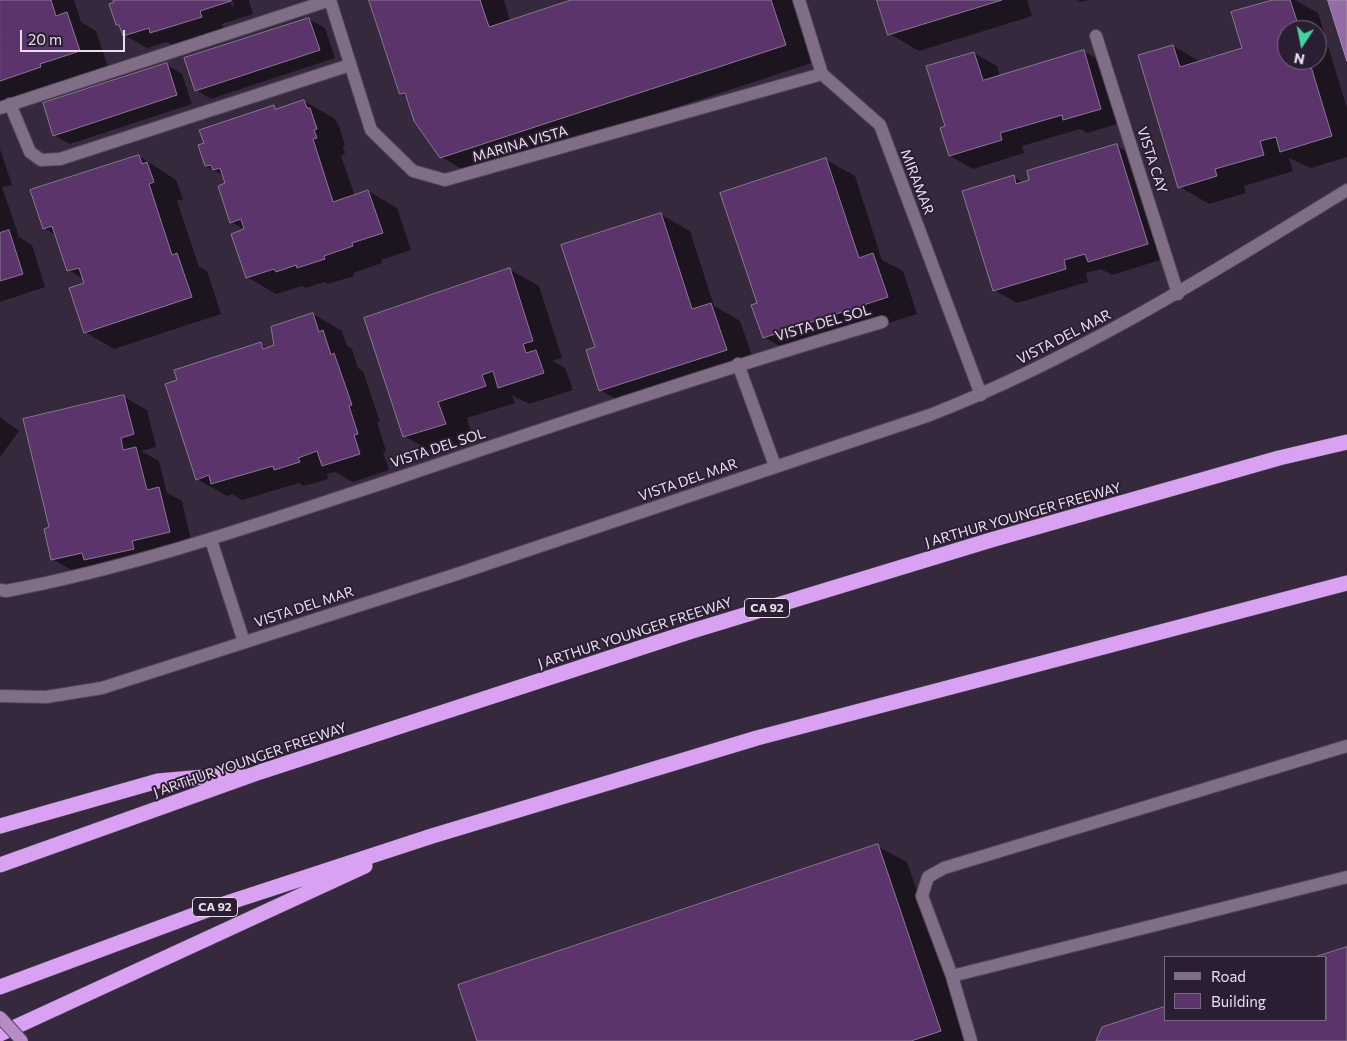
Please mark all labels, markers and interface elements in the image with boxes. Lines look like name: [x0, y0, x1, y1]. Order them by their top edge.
scale bar: [22, 20, 128, 52]
north arrow: [1277, 20, 1327, 70]
text: 20 m: [28, 30, 62, 48]
text: N: [1292, 50, 1306, 69]
street label: MARINA VISTA: [470, 122, 570, 166]
street label: VISTA CAY: [1133, 125, 1171, 195]
street label: MIRAMAR: [897, 147, 937, 217]
street label: VISTA DEL SOL: [773, 301, 873, 345]
street label: VISTA DEL MAR: [1014, 306, 1114, 368]
street label: VISTA DEL SOL: [389, 425, 487, 471]
street label: VISTA DEL MAR: [636, 455, 740, 505]
street label: J ARTHUR YOUNGER FREEWAY: [923, 479, 1123, 551]
street label: VISTA DEL MAR: [252, 583, 356, 631]
street label: J ARTHUR YOUNGER FREEWAY: [536, 594, 734, 672]
road number: CA 92: [744, 598, 790, 618]
street label: J ARTHUR YOUNGER FREEWAY: [151, 719, 349, 801]
road number: CA 92: [192, 898, 238, 916]
legend: [1164, 956, 1327, 1021]
text: Road: [1211, 967, 1246, 985]
text: Building: [1211, 992, 1266, 1010]

